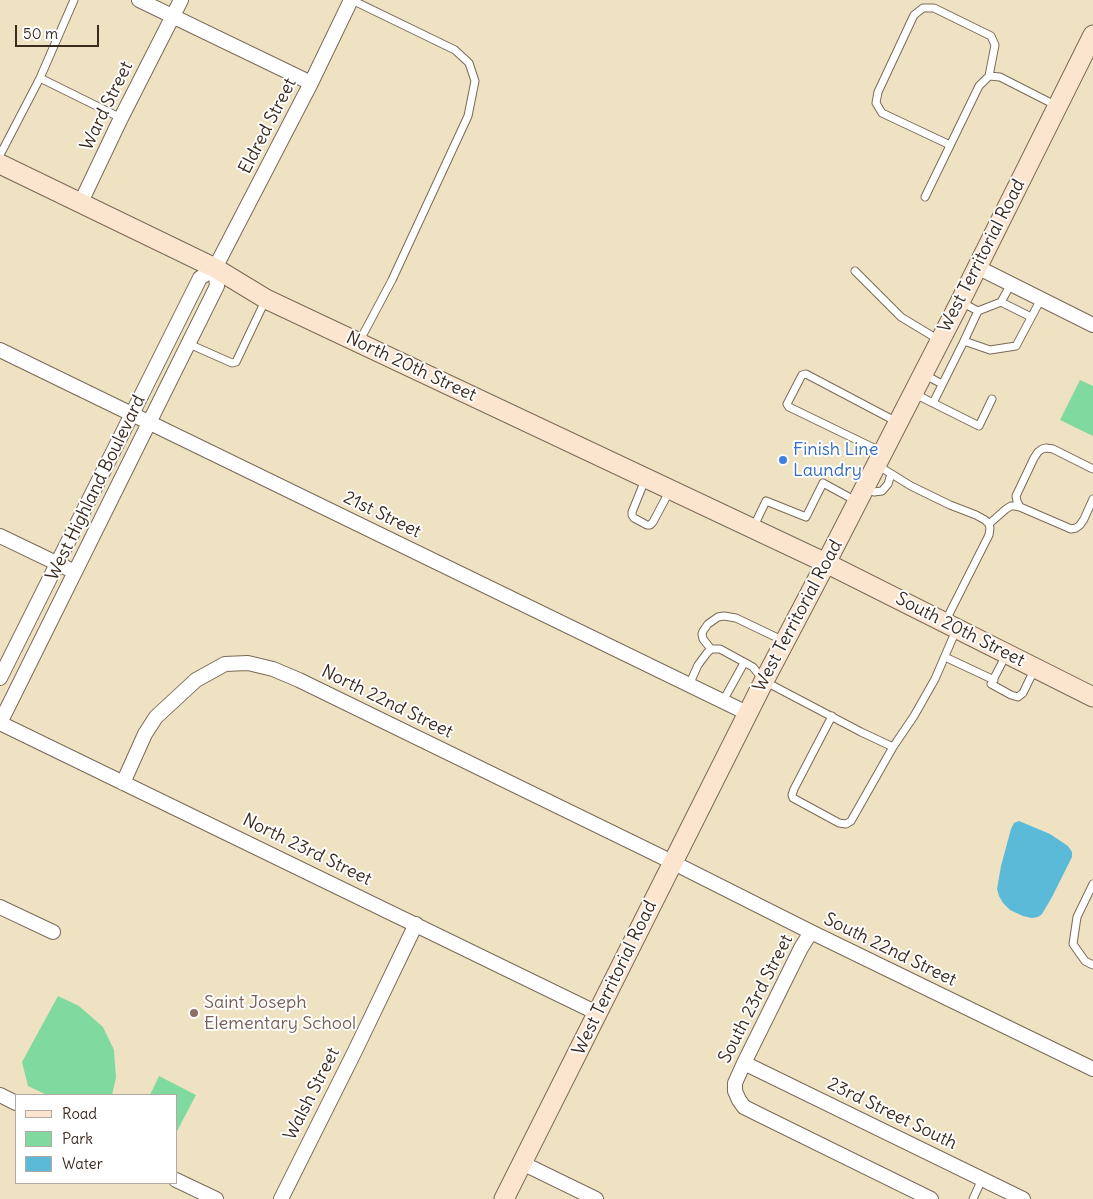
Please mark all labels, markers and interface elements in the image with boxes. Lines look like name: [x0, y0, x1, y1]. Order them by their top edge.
scale bar: [18, 15, 101, 47]
text: 50 m: [23, 24, 58, 43]
street label: Ward Street: [76, 58, 138, 154]
street label: Eldred Street: [235, 74, 301, 178]
street label: West Territorial Road: [934, 176, 1030, 336]
street label: North 20th Street: [343, 327, 479, 407]
street label: West Highland Boulevard: [42, 392, 150, 584]
place label: Finish Line Laundry: [793, 439, 878, 482]
marker: Finish Line Laundry: [777, 454, 789, 466]
street label: 21st Street: [340, 487, 424, 543]
street label: West Territorial Road: [749, 536, 847, 696]
street label: South 20th Street: [892, 588, 1028, 672]
street label: North 22nd Street: [318, 661, 456, 743]
street label: North 23rd Street: [239, 809, 375, 891]
street label: West Territorial Road: [568, 897, 662, 1059]
street label: South 22nd Street: [820, 909, 960, 991]
street label: South 23rd Street: [714, 931, 798, 1067]
place label: Saint Joseph Elementary School: [204, 992, 356, 1034]
marker: Saint Joseph Elementary School: [188, 1007, 200, 1019]
street label: Walsh Street: [279, 1044, 345, 1144]
street label: 23rd Street South: [824, 1073, 960, 1155]
legend: [15, 1094, 178, 1184]
text: Road: [62, 1104, 97, 1123]
text: Park: [62, 1129, 93, 1148]
text: Water: [62, 1154, 103, 1173]

